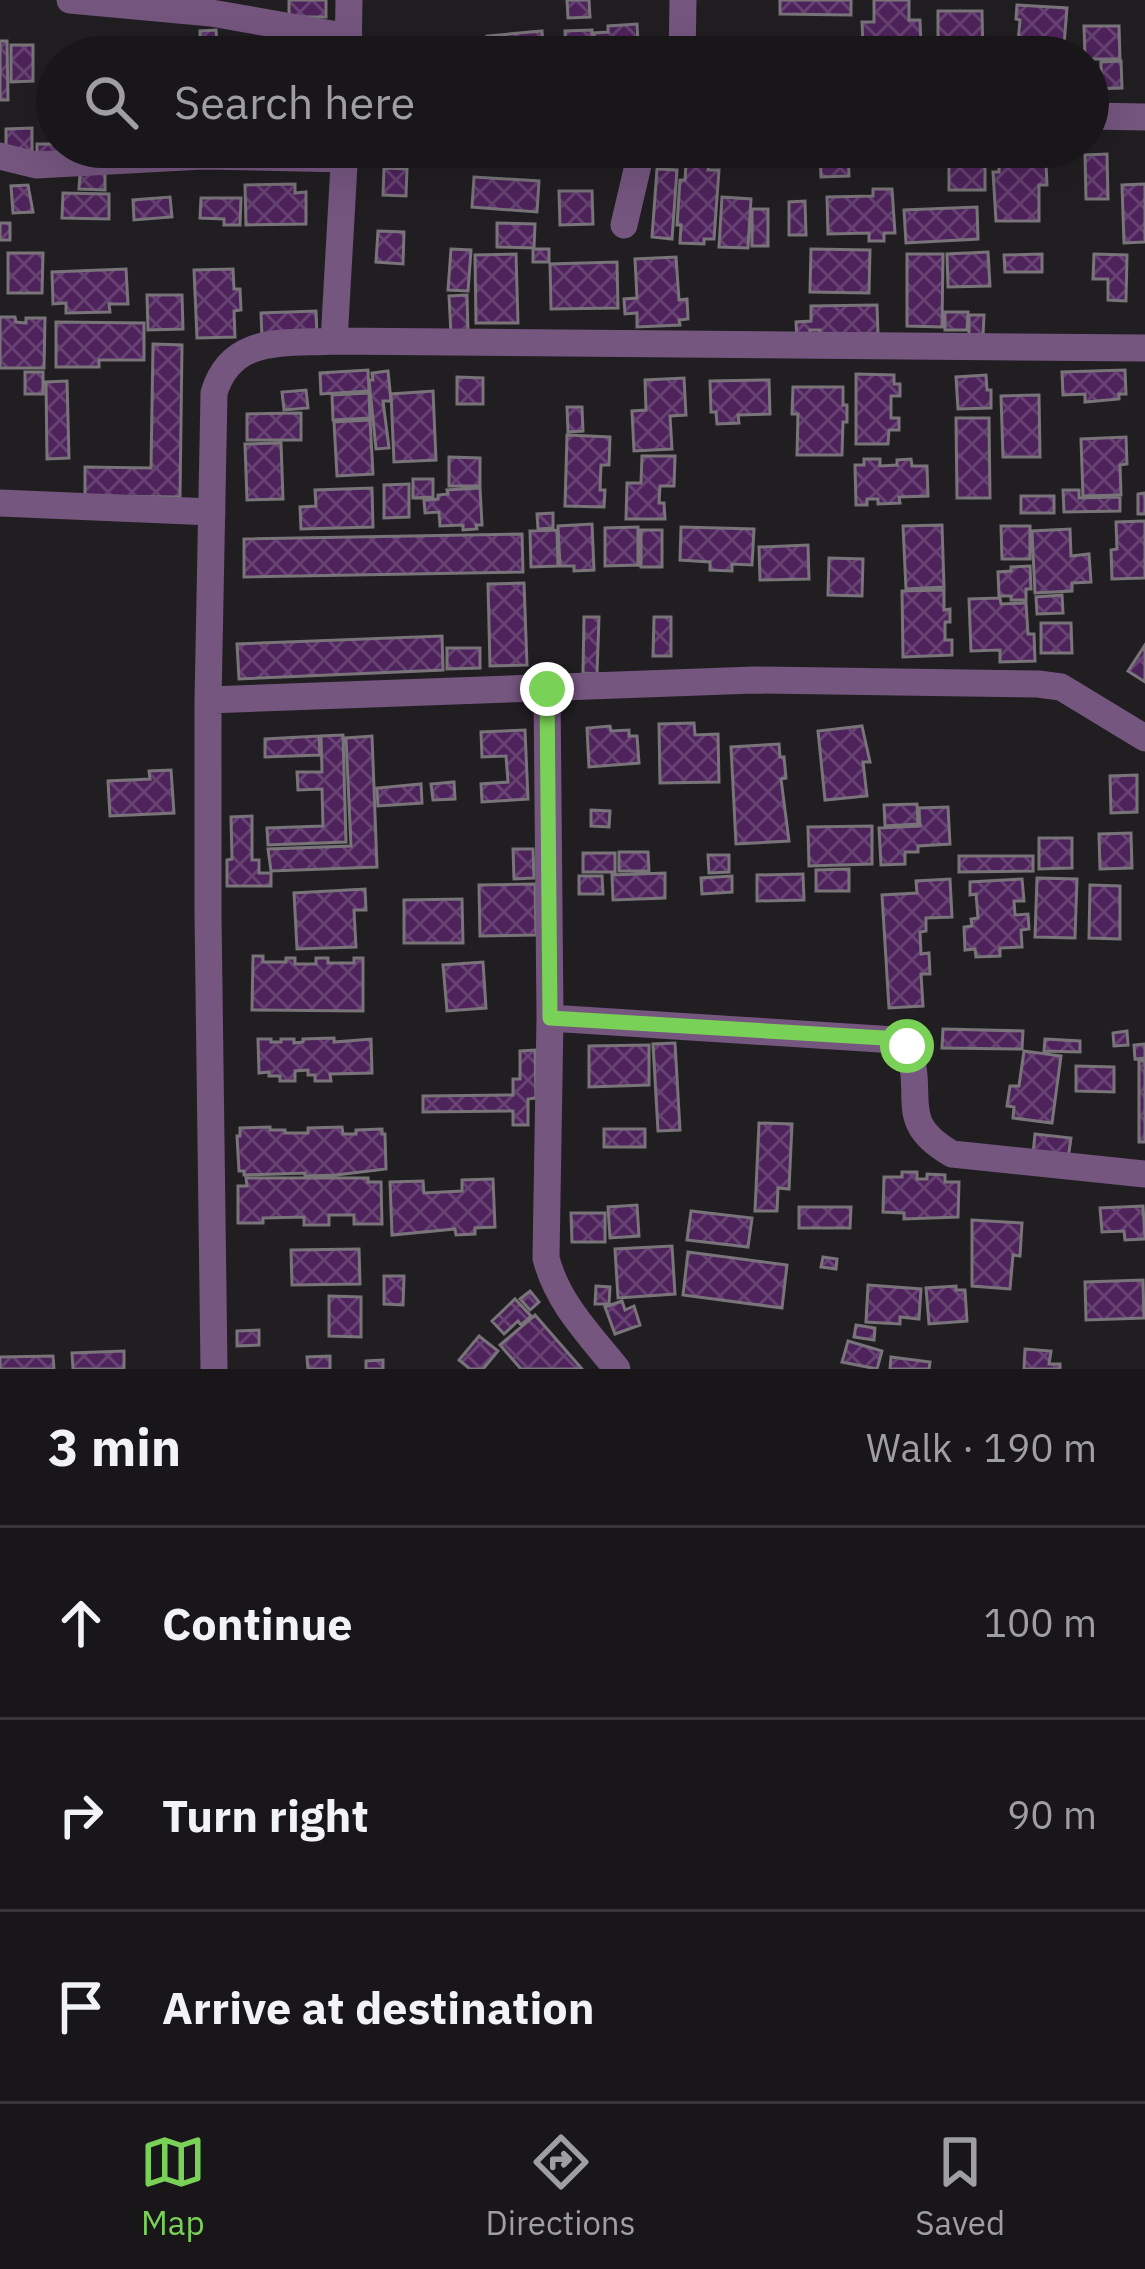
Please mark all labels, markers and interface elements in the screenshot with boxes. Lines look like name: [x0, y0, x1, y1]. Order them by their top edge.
search box: [36, 36, 1109, 168]
icon: search: [78, 69, 144, 135]
text: Search here: [174, 73, 415, 131]
route end: [520, 662, 574, 716]
route start: [880, 1019, 934, 1073]
text: 3 min: [48, 1414, 181, 1480]
text: Walk · 190 m: [866, 1422, 1097, 1473]
icon: ahead: [48, 1590, 114, 1656]
text: Continue: [162, 1594, 353, 1652]
text: 100 m: [984, 1597, 1097, 1648]
icon: right: [48, 1782, 114, 1848]
text: Turn right: [162, 1786, 369, 1844]
text: 90 m: [1007, 1789, 1097, 1840]
icon: arrive: [48, 1974, 114, 2040]
text: Arrive at destination: [162, 1978, 595, 2036]
tab: Map: [140, 2129, 206, 2244]
tab: Directions: [486, 2129, 636, 2244]
tab: Saved: [915, 2129, 1005, 2244]

